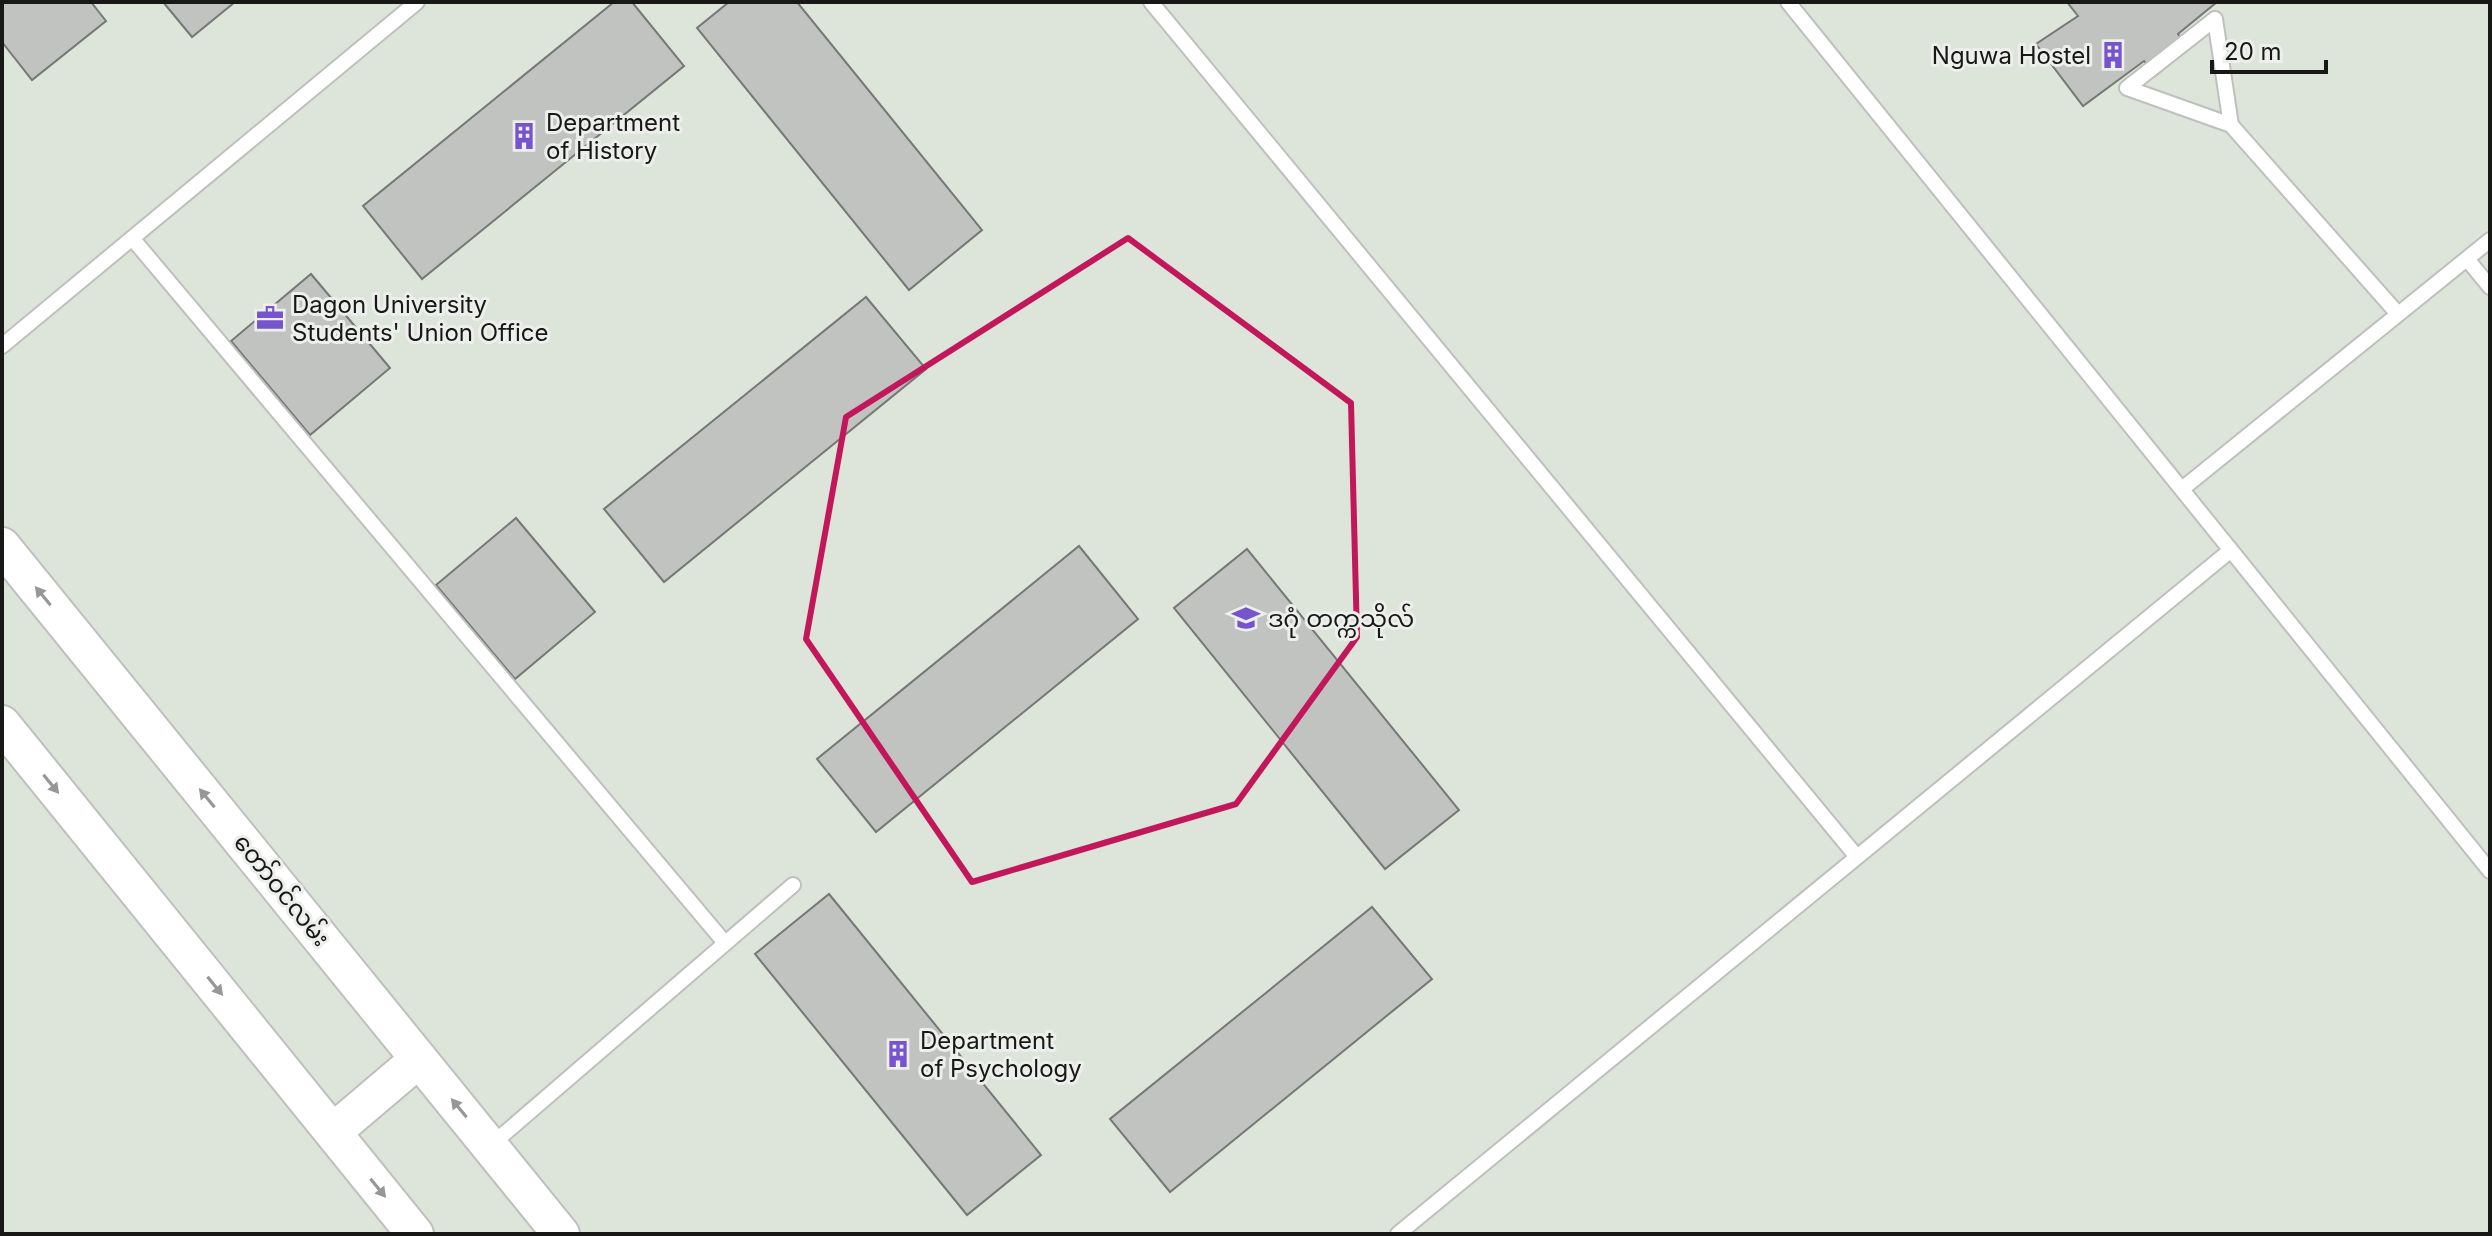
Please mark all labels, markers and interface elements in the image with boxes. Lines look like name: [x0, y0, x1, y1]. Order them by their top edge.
scale bar: [2212, 24, 2326, 74]
text: 20 m: [2224, 37, 2282, 66]
building icon: Nguwa Hostel: [2098, 40, 2128, 70]
place label: Nguwa Hostel: [1932, 41, 2091, 70]
place label: Department of History: [546, 108, 680, 165]
building icon: Department of History: [509, 121, 539, 151]
place label: Dagon University Students' Union Office: [292, 290, 548, 347]
office icon: Dagon University Students' Union Office: [255, 303, 285, 333]
one-way arrow: [35, 586, 52, 606]
school or university icon: ဒဂုံ တက္ကသိုလ်: [1231, 603, 1261, 633]
place label: ဒဂုံ တက္ကသိုလ်: [1268, 603, 1414, 638]
one-way arrow: [42, 774, 59, 794]
one-way arrow: [199, 788, 216, 808]
street label: တော်ဝင်လမ်း: [228, 827, 337, 952]
one-way arrow: [206, 976, 223, 996]
place label: Department of Psychology: [920, 1026, 1082, 1083]
building icon: Department of Psychology: [883, 1039, 913, 1069]
one-way arrow: [451, 1098, 468, 1118]
one-way arrow: [370, 1178, 387, 1199]

